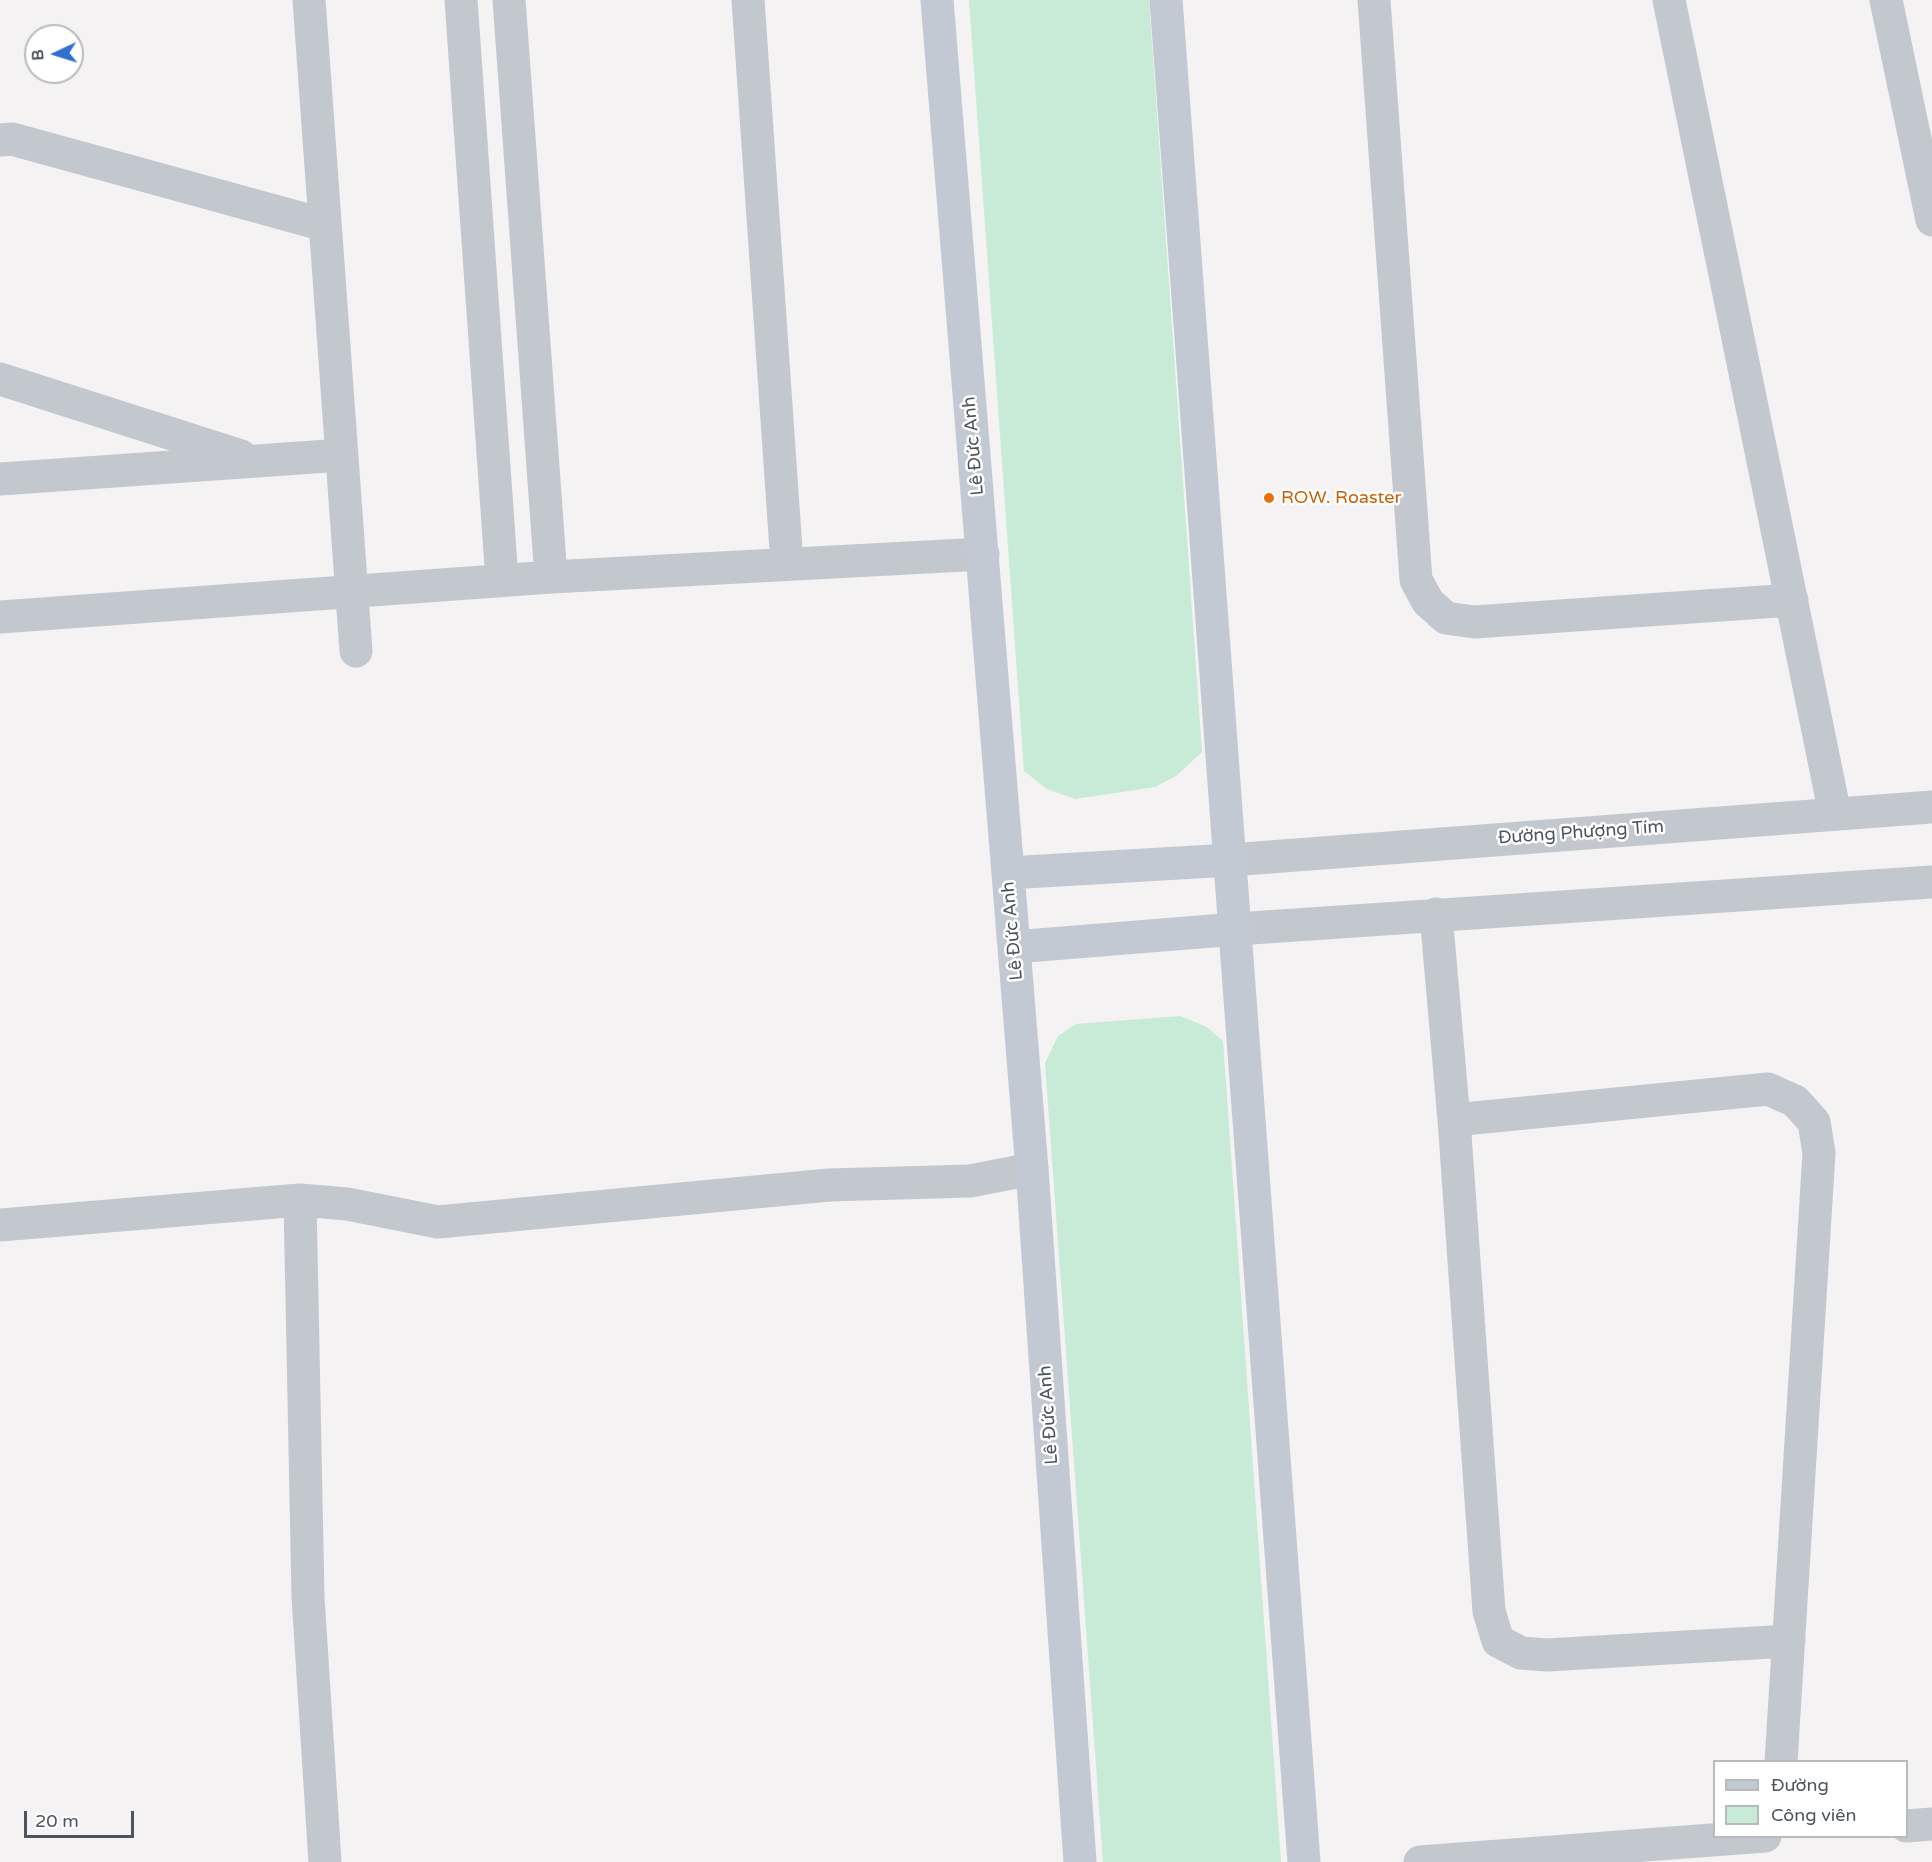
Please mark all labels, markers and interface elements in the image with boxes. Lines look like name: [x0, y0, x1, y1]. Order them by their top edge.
north arrow: [24, 24, 84, 84]
text: B: [28, 49, 48, 61]
street label: Lê Đức Anh: [959, 396, 989, 496]
place label: ROW. Roaster: [1281, 487, 1401, 509]
marker: ROW. Roaster: [1262, 491, 1276, 505]
street label: Đường Phượng Tím: [1497, 816, 1665, 850]
street label: Lê Đức Anh: [998, 881, 1028, 981]
street label: Lê Đức Anh: [1035, 1365, 1063, 1465]
legend: [1713, 1760, 1908, 1838]
text: Đường: [1771, 1774, 1829, 1796]
scale bar: [27, 1799, 136, 1837]
text: Công viên: [1771, 1804, 1856, 1826]
text: 20 m: [35, 1810, 79, 1832]

